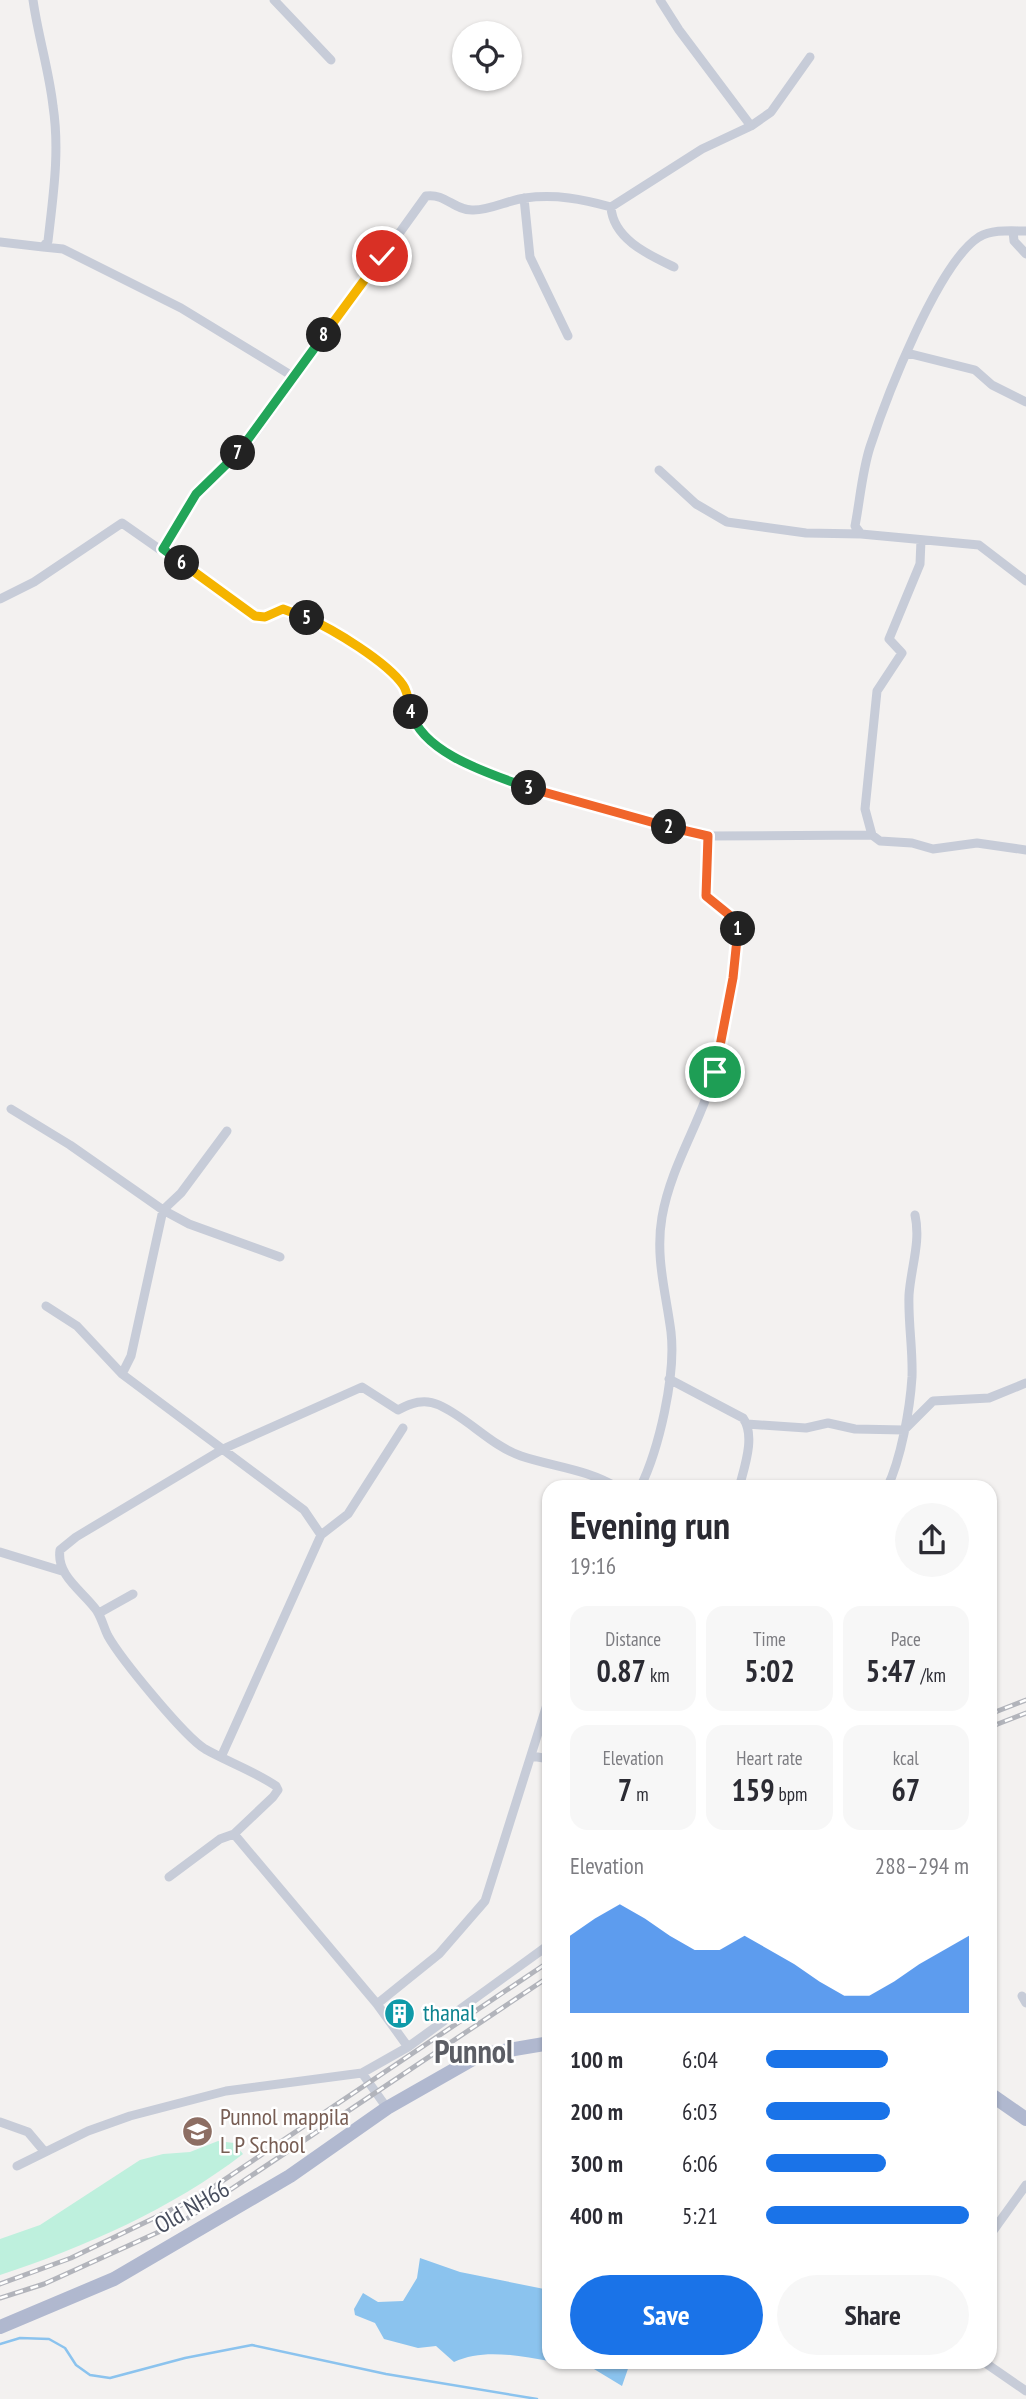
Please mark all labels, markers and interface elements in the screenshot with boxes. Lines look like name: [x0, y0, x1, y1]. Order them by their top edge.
map controls: [452, 21, 522, 91]
button: locate: [452, 21, 522, 91]
pin: [352, 226, 412, 286]
icon: check: [363, 237, 401, 275]
pin: 8: [306, 318, 342, 352]
text: 8: [319, 322, 328, 346]
pin: 7: [220, 435, 256, 470]
text: 7: [233, 440, 242, 464]
pin: 6: [164, 546, 200, 580]
text: 6: [177, 550, 186, 574]
pin: 5: [290, 600, 324, 636]
text: 5: [302, 605, 311, 629]
pin: 4: [394, 694, 428, 730]
text: 4: [406, 699, 415, 723]
pin: 3: [512, 770, 546, 806]
text: 3: [524, 775, 533, 799]
pin: 2: [652, 810, 686, 844]
text: 2: [664, 814, 673, 838]
pin: 1: [720, 912, 756, 946]
text: 1: [733, 916, 742, 940]
pin: [685, 1042, 745, 1102]
icon: arrive: [696, 1053, 734, 1091]
text: Evening run: [570, 1500, 730, 1549]
button: share: [895, 1503, 969, 1577]
text: 19:16: [570, 1551, 616, 1580]
text: Distance: [605, 1627, 661, 1651]
text: Time: [753, 1627, 786, 1651]
text: Pace: [891, 1627, 921, 1651]
text: 0.87: [597, 1651, 646, 1690]
text: 5:02: [744, 1651, 795, 1690]
text: 5:47: [866, 1651, 916, 1690]
text: km: [646, 1663, 670, 1687]
text: /km: [916, 1663, 946, 1687]
text: Elevation: [603, 1746, 664, 1770]
text: Heart rate: [736, 1746, 803, 1770]
text: kcal: [893, 1746, 919, 1770]
text: 7: [618, 1770, 632, 1809]
text: 159: [732, 1770, 775, 1809]
text: 67: [891, 1770, 920, 1809]
text: m: [632, 1782, 649, 1806]
text: bpm: [775, 1782, 807, 1806]
text: Elevation: [570, 1851, 644, 1880]
text: 288–294 m: [875, 1851, 969, 1880]
building icon: thanal: [383, 1996, 417, 2030]
place label: thanal: [423, 1997, 476, 2028]
district label: Punnol: [434, 2030, 514, 2072]
text: 100 m: [570, 2045, 623, 2074]
text: 6:04: [682, 2045, 718, 2074]
text: 200 m: [570, 2097, 623, 2126]
text: 6:03: [682, 2097, 718, 2126]
place label: Punnol mappila L P School: [220, 2101, 349, 2160]
school or university icon: Punnol mappila L P School: [180, 2114, 214, 2148]
text: 300 m: [570, 2149, 623, 2178]
text: 6:06: [682, 2149, 718, 2178]
street label: Old NH66: [149, 2173, 235, 2240]
text: 400 m: [570, 2201, 623, 2230]
text: 5:21: [682, 2201, 718, 2230]
button: Save: [570, 2275, 763, 2355]
button: Share: [777, 2275, 969, 2355]

